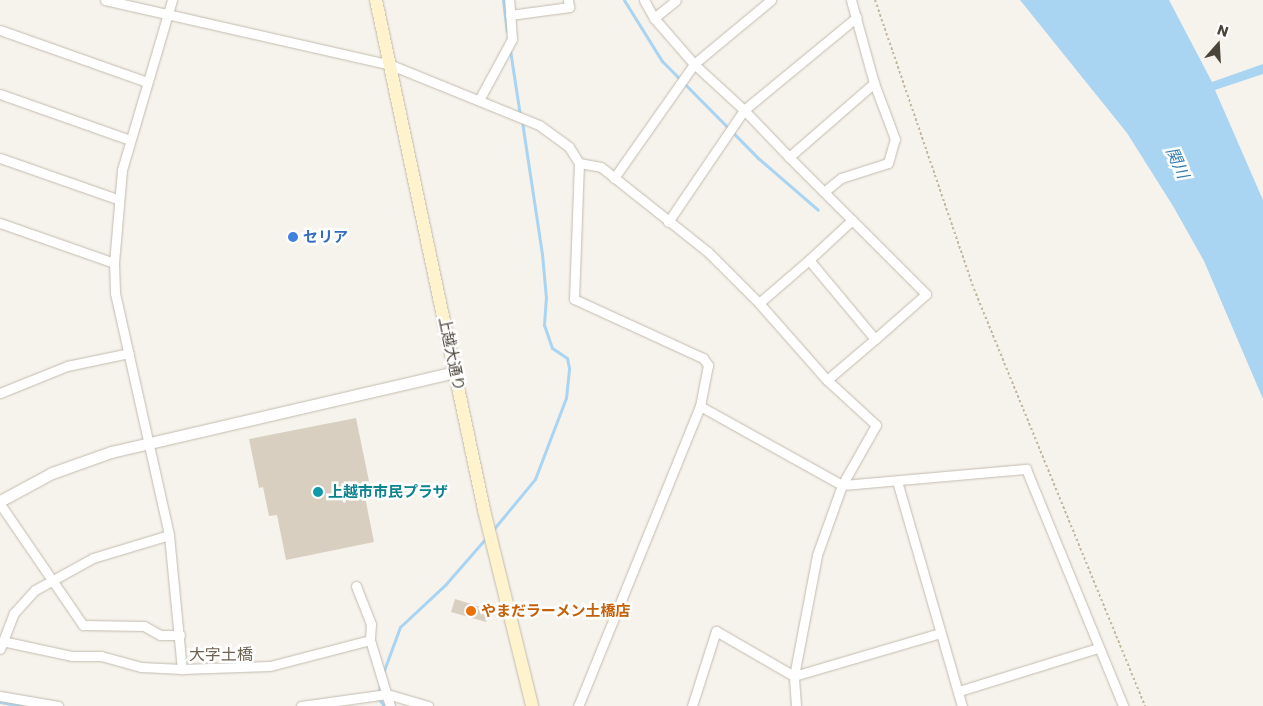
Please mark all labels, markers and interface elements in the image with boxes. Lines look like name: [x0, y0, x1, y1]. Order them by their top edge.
north arrow: [1193, 20, 1243, 70]
text: N: [1215, 20, 1231, 42]
water label: 関川: [1162, 144, 1192, 182]
place label: セリア: [303, 228, 348, 246]
marker: セリア: [287, 231, 299, 243]
street label: 上越大通り: [435, 315, 469, 393]
place label: 上越市市民プラザ: [328, 483, 448, 501]
marker: 上越市市民プラザ: [312, 486, 324, 498]
place label: やまだラーメン土橋店: [481, 602, 631, 620]
marker: やまだラーメン土橋店: [465, 605, 477, 617]
district label: 大字土橋: [189, 645, 253, 665]

